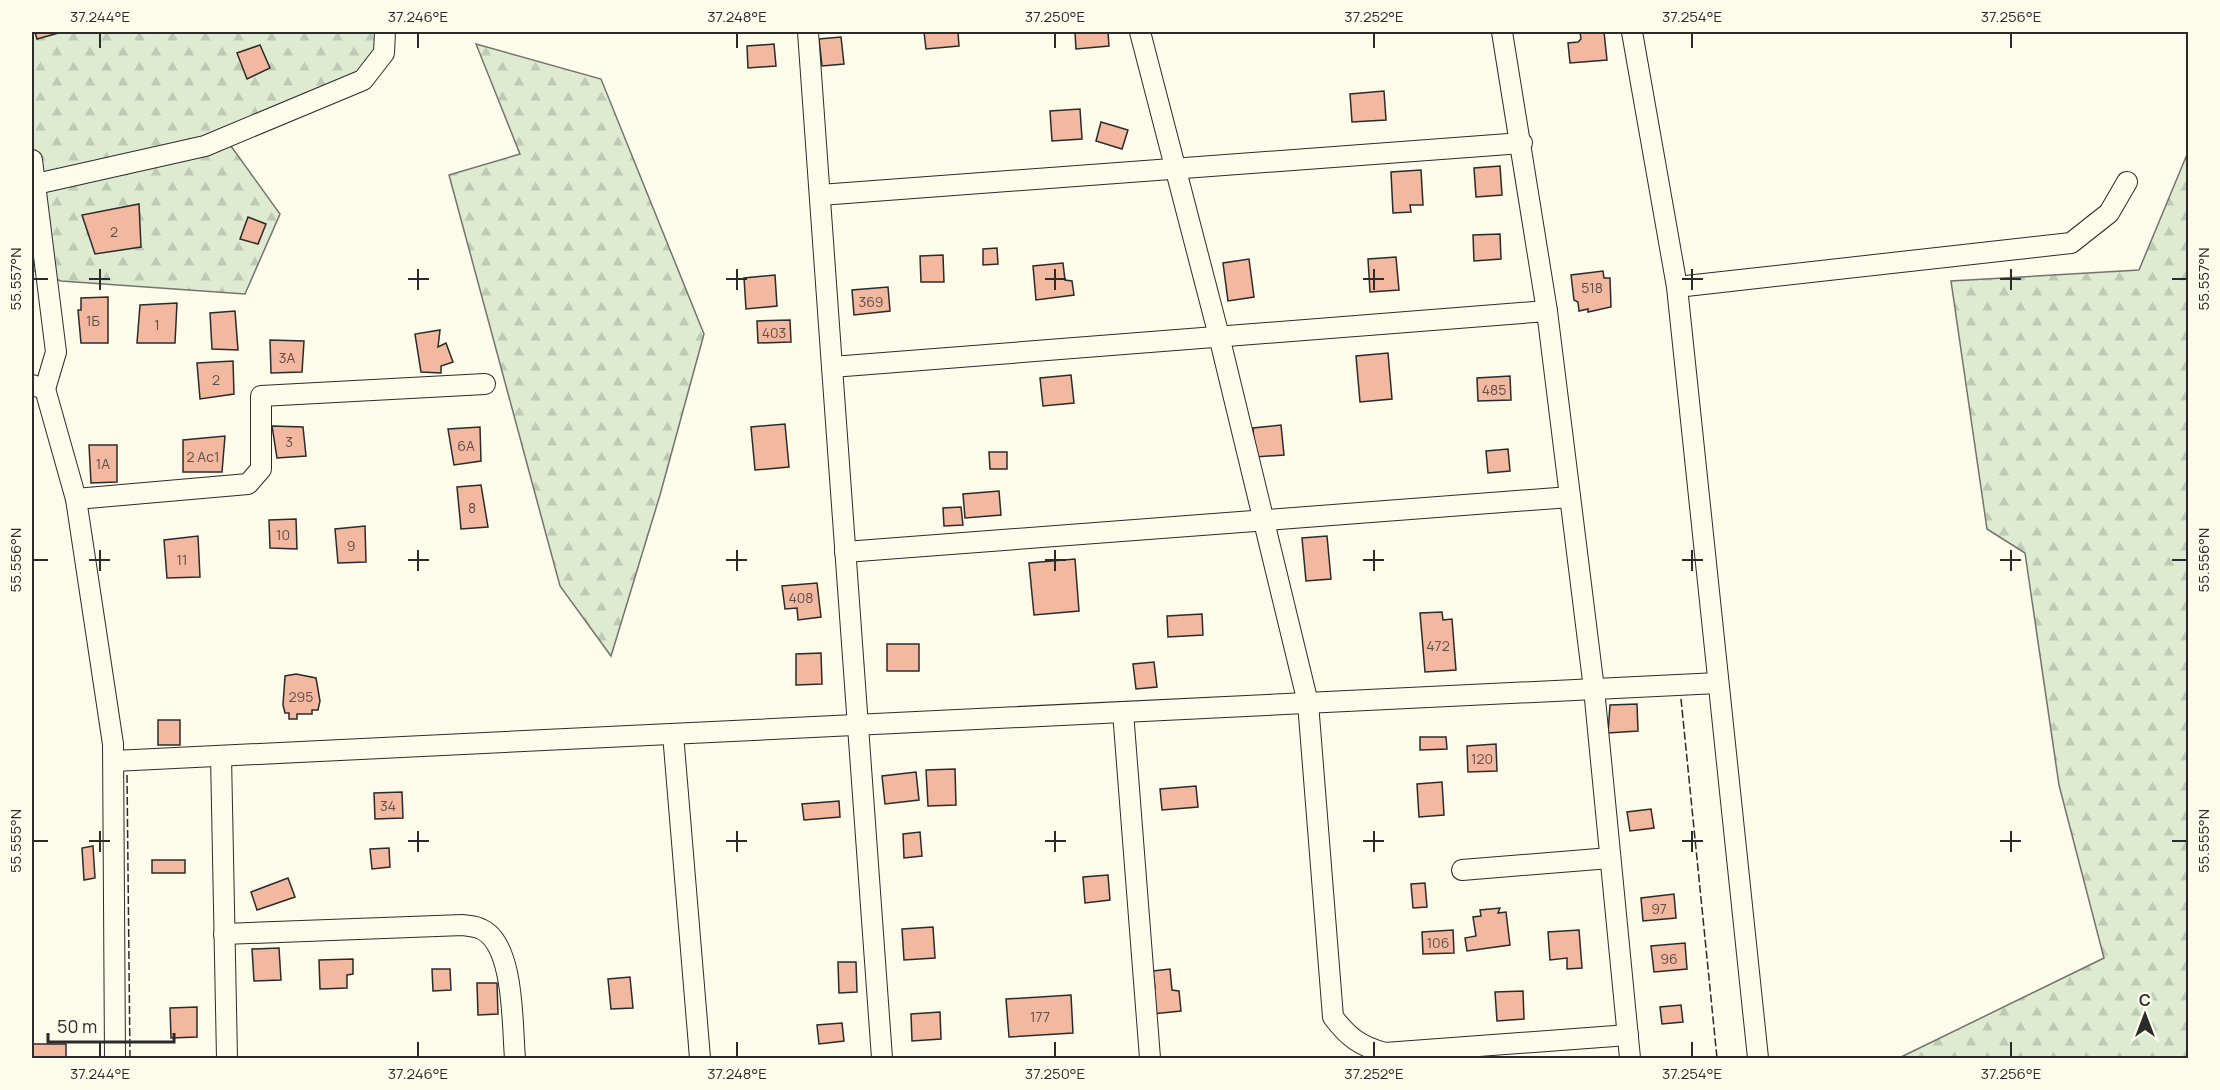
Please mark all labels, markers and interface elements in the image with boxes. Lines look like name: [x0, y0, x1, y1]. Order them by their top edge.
text: 37.244°E: [70, 6, 130, 27]
text: 37.246°E: [388, 6, 448, 27]
text: 37.248°E: [707, 6, 767, 27]
text: 37.250°E: [1025, 6, 1085, 27]
text: 37.252°E: [1344, 6, 1404, 27]
text: 37.254°E: [1662, 6, 1722, 27]
text: 37.256°E: [1981, 6, 2041, 27]
house number: 2: [110, 222, 118, 241]
text: 55.557°N: [5, 248, 26, 311]
text: 55.557°N: [2193, 248, 2214, 311]
house number: 518: [1581, 278, 1603, 297]
house number: 369: [859, 292, 883, 311]
house number: 1Б: [86, 311, 100, 330]
house number: 1: [154, 315, 160, 334]
house number: 403: [762, 323, 786, 342]
house number: 3А: [279, 348, 295, 367]
house number: 2: [212, 370, 220, 389]
house number: 485: [1482, 380, 1506, 399]
house number: 3: [285, 432, 293, 451]
house number: 6А: [457, 436, 475, 455]
house number: 2 Ас1: [187, 447, 219, 466]
house number: 1А: [96, 454, 110, 473]
house number: 8: [468, 498, 476, 517]
house number: 10: [276, 525, 290, 544]
text: 55.556°N: [5, 528, 26, 592]
text: 55.556°N: [2193, 528, 2214, 592]
house number: 9: [347, 536, 355, 555]
house number: 11: [177, 550, 187, 569]
house number: 408: [789, 588, 813, 607]
house number: 472: [1426, 636, 1450, 655]
house number: 295: [289, 687, 313, 706]
house number: 120: [1471, 749, 1493, 768]
house number: 34: [380, 796, 396, 815]
text: 55.555°N: [5, 809, 26, 873]
text: 55.555°N: [2193, 809, 2214, 873]
house number: 97: [1651, 899, 1667, 918]
house number: 106: [1427, 933, 1449, 952]
house number: 96: [1660, 949, 1678, 968]
north arrow: [2115, 985, 2175, 1045]
text: С: [2139, 989, 2151, 1011]
scale bar: [48, 1006, 174, 1044]
house number: 177: [1030, 1007, 1050, 1026]
text: 50 m: [57, 1014, 97, 1038]
text: 37.244°E: [70, 1063, 130, 1084]
text: 37.246°E: [388, 1063, 448, 1084]
text: 37.248°E: [707, 1063, 767, 1084]
text: 37.250°E: [1025, 1063, 1085, 1084]
text: 37.252°E: [1344, 1063, 1404, 1084]
text: 37.254°E: [1662, 1063, 1722, 1084]
text: 37.256°E: [1981, 1063, 2041, 1084]

